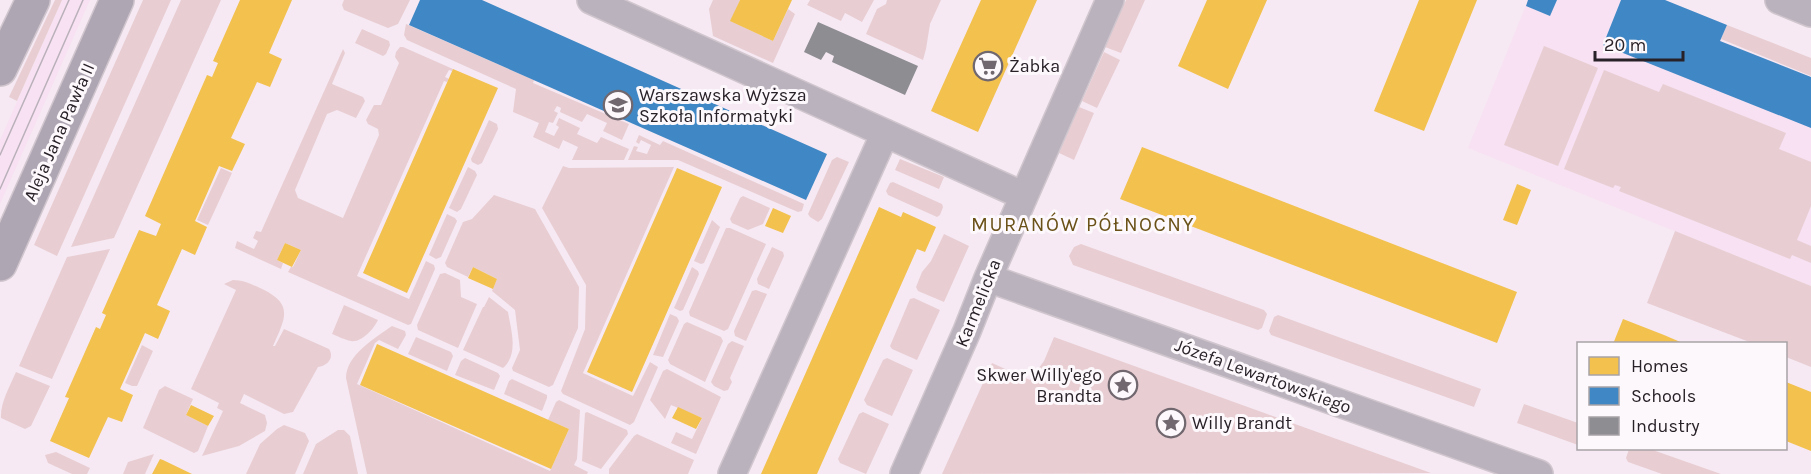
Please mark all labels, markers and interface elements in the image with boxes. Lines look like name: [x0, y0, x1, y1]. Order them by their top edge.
scale bar: [1595, 24, 1684, 62]
text: 20 m: [1604, 34, 1646, 56]
supermarket icon: Żabka: [972, 50, 1004, 82]
place label: Żabka: [1009, 55, 1060, 77]
street label: Aleja Jana Pawła II: [19, 60, 99, 204]
place label: Warszawska Wyższa Szkoła Informatyki: [639, 84, 807, 127]
school or university icon: Warszawska Wyższa Szkoła Informatyki: [602, 89, 634, 121]
district label: MURANÓW PÓŁNOCNY: [971, 212, 1195, 236]
street label: Karmelicka: [950, 256, 1006, 350]
street label: Józefa Lewartowskiego: [1172, 334, 1354, 418]
legend: [1577, 342, 1787, 450]
text: Homes: [1631, 355, 1688, 377]
place label: Skwer Willy'ego Brandta: [976, 364, 1102, 407]
place icon: Skwer Willy'ego Brandta: [1107, 369, 1139, 401]
text: Schools: [1631, 385, 1696, 407]
place icon: Willy Brandt: [1155, 407, 1187, 439]
place label: Willy Brandt: [1192, 412, 1292, 434]
text: Industry: [1631, 415, 1700, 437]

